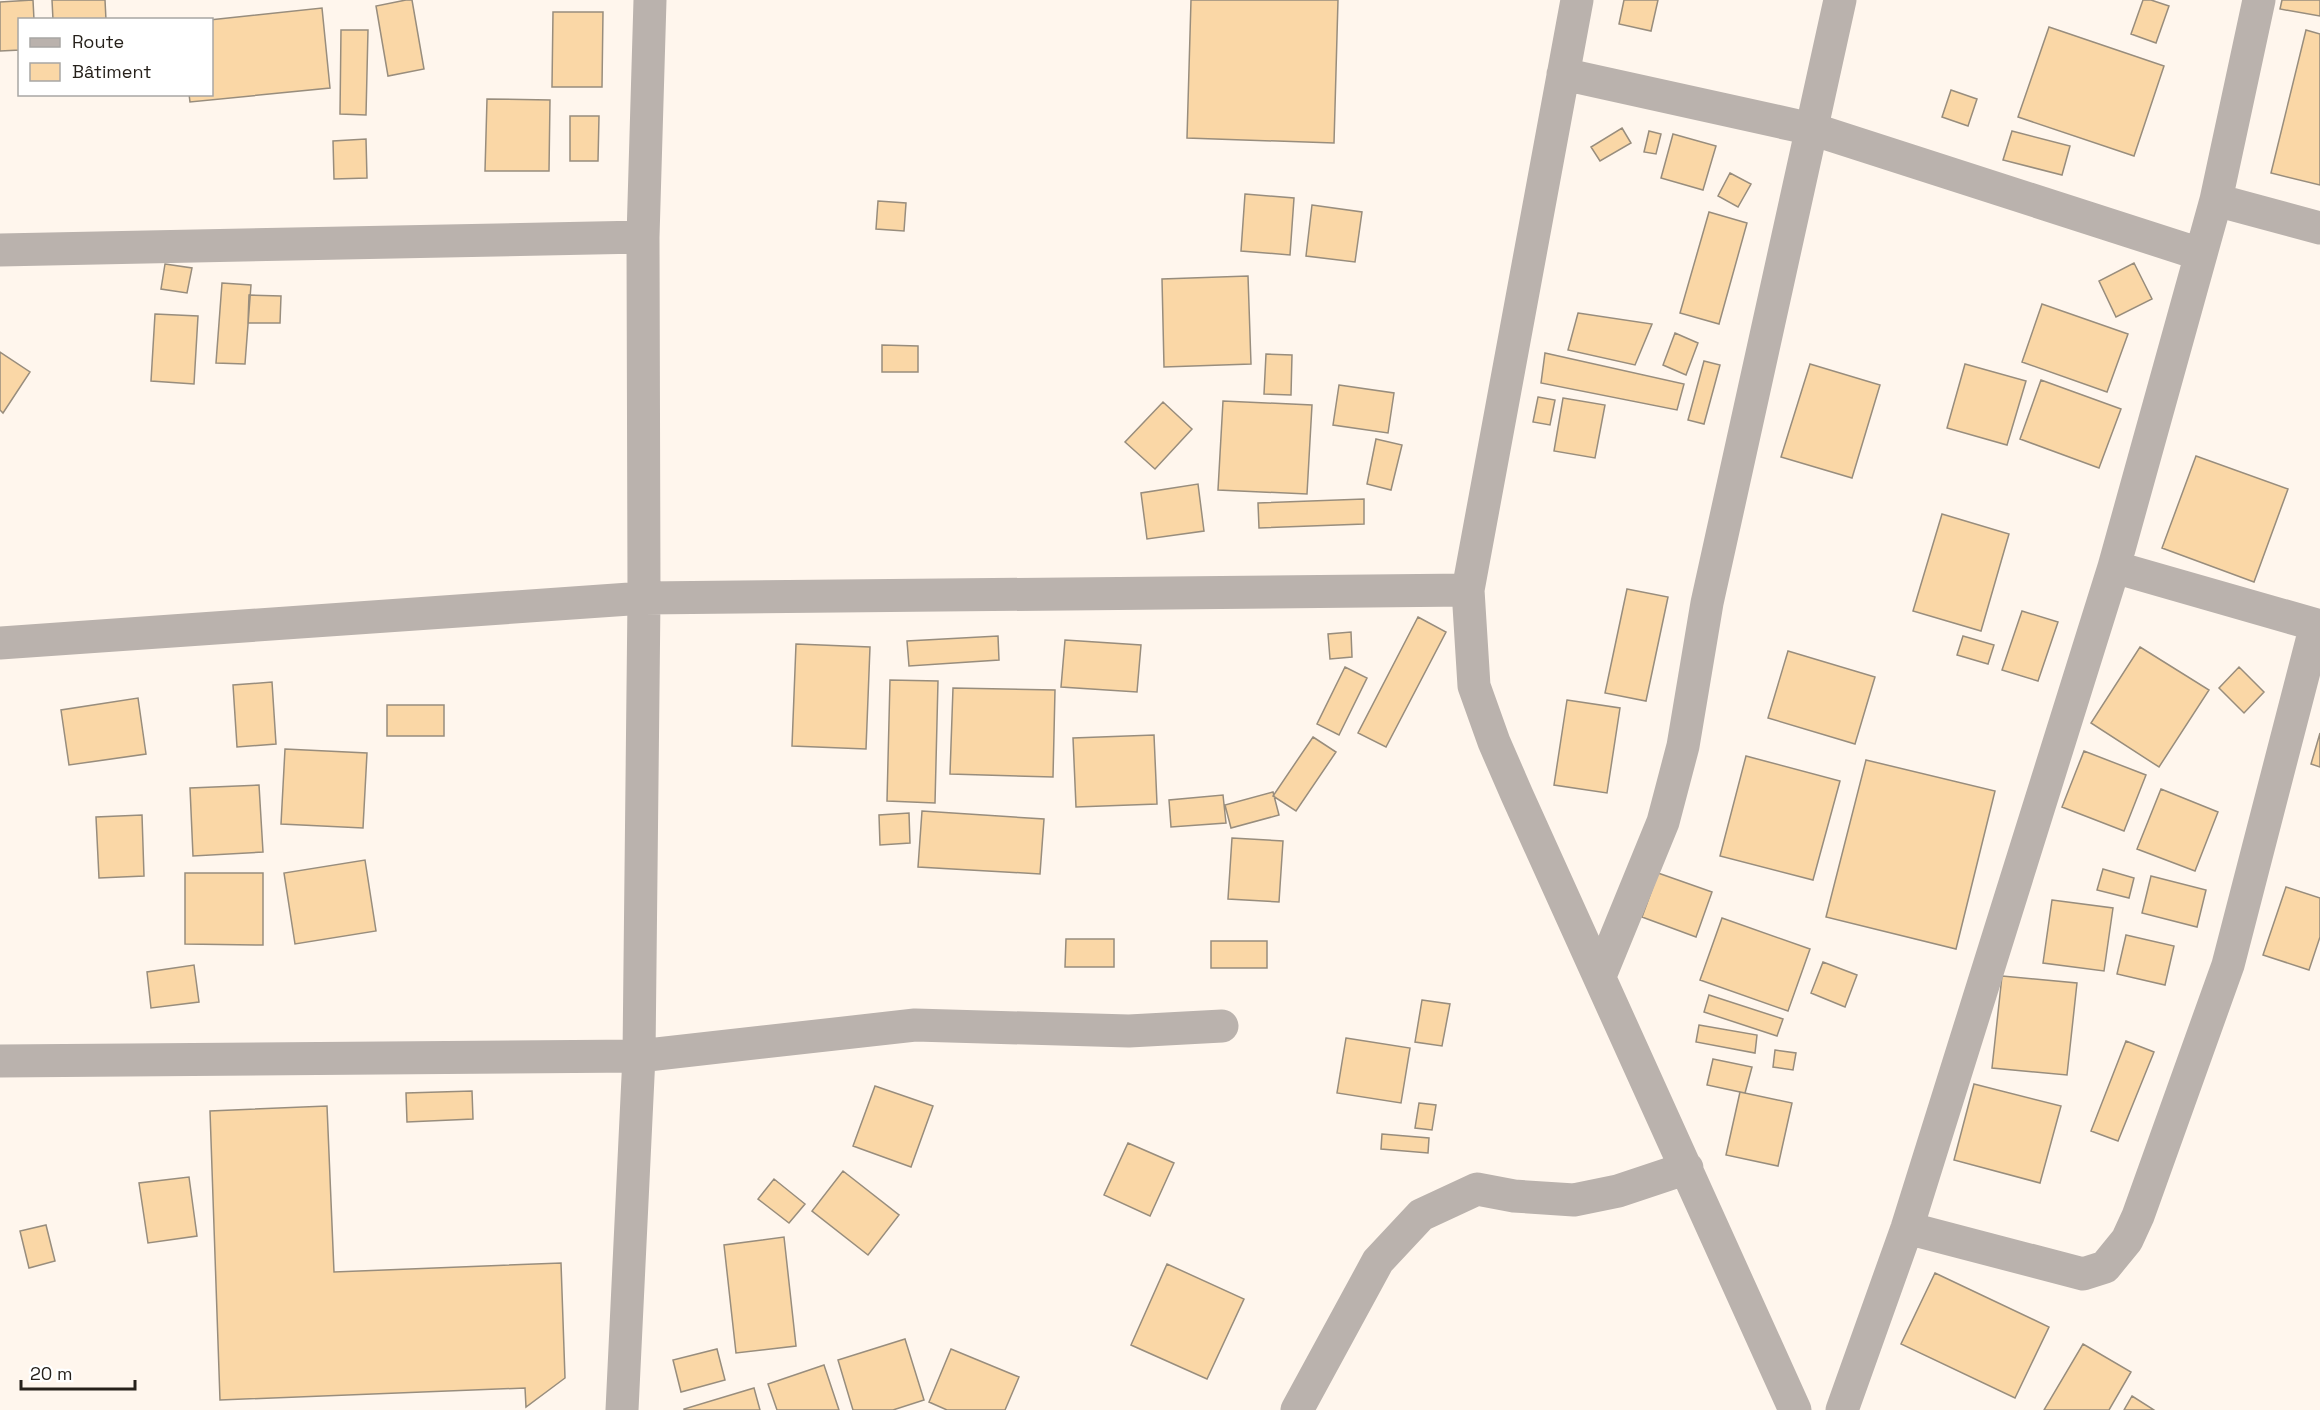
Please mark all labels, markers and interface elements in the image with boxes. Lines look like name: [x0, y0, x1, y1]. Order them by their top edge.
legend: [18, 18, 213, 96]
text: Route: [72, 30, 124, 53]
text: Bâtiment: [72, 60, 152, 83]
scale bar: [21, 1353, 135, 1391]
text: 20 m: [30, 1362, 73, 1385]

